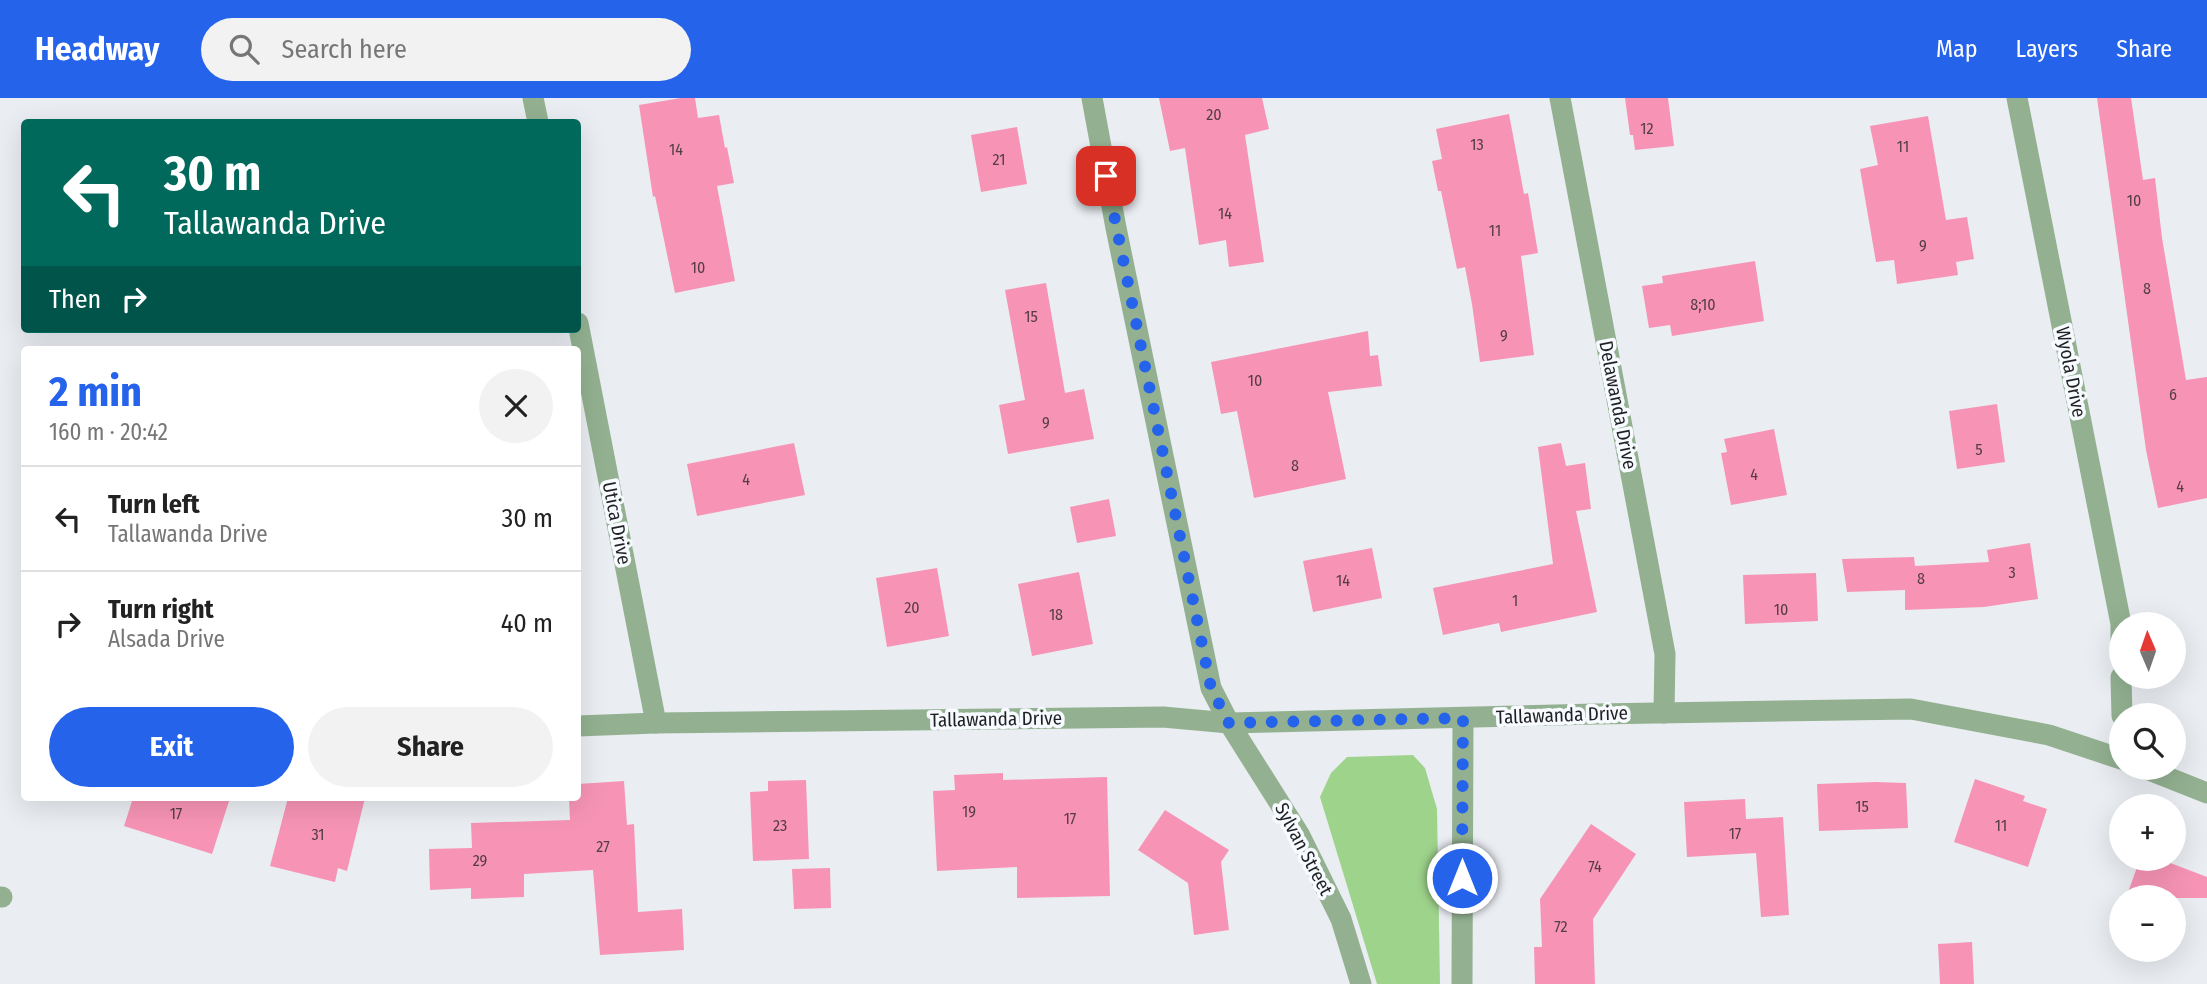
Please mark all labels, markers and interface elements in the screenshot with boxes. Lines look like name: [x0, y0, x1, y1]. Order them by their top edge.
search box: [201, 18, 691, 81]
text: Headway: [35, 29, 159, 69]
icon: search: [225, 30, 263, 68]
text: Search here: [281, 34, 407, 65]
text: Map: [1936, 35, 1978, 63]
text: Layers: [2016, 35, 2078, 63]
text: Share: [2116, 35, 2172, 63]
house number: 20: [1206, 105, 1222, 124]
house number: 12: [1640, 119, 1654, 138]
house number: 13: [1470, 135, 1484, 154]
house number: 11: [1897, 137, 1909, 156]
house number: 14: [669, 140, 683, 159]
text: 30 m: [164, 144, 262, 203]
pin: [1076, 146, 1136, 206]
icon: left: [49, 147, 140, 238]
house number: 21: [993, 150, 1005, 169]
icon: arrive: [1087, 157, 1125, 195]
house number: 10: [2127, 191, 2141, 210]
text: Tallawanda Drive: [164, 204, 386, 242]
house number: 14: [1218, 204, 1232, 223]
house number: 11: [1489, 221, 1501, 240]
house number: 9: [1919, 236, 1927, 255]
house number: 10: [691, 258, 705, 277]
house number: 8: [2143, 279, 2151, 298]
icon: right: [115, 280, 153, 318]
text: Then: [49, 284, 101, 315]
house number: 8;10: [1690, 295, 1716, 314]
house number: 15: [1024, 307, 1038, 326]
street label: Wyola Drive: [2051, 325, 2091, 419]
house number: 9: [1500, 326, 1508, 345]
street label: Delawanda Drive: [1594, 339, 1642, 471]
text: 2 min: [49, 367, 142, 417]
button: close: [479, 369, 553, 443]
house number: 10: [1248, 371, 1262, 390]
house number: 6: [2169, 385, 2177, 404]
house number: 9: [1042, 413, 1050, 432]
text: 160 m · 20:42: [49, 418, 168, 446]
house number: 5: [1975, 440, 1983, 459]
house number: 8: [1291, 456, 1299, 475]
house number: 4: [1750, 465, 1758, 484]
house number: 4: [742, 470, 750, 489]
house number: 4: [2176, 477, 2184, 496]
street label: Utica Drive: [598, 480, 636, 566]
text: Turn left: [108, 489, 200, 520]
icon: left: [49, 500, 87, 538]
text: 30 m: [502, 503, 553, 534]
text: Tallawanda Drive: [108, 520, 268, 548]
house number: 3: [2008, 563, 2016, 582]
house number: 8: [1917, 569, 1925, 588]
house number: 14: [1336, 571, 1350, 590]
house number: 1: [1512, 591, 1518, 610]
text: Turn right: [108, 594, 214, 625]
house number: 20: [904, 598, 920, 617]
house number: 10: [1774, 600, 1788, 619]
icon: right: [49, 605, 87, 643]
house number: 18: [1049, 605, 1063, 624]
text: 40 m: [501, 608, 553, 639]
north arrow: [2109, 612, 2186, 690]
map controls: [2109, 612, 2186, 962]
text: Alsada Drive: [108, 625, 225, 653]
street label: Tallawanda Drive: [1496, 701, 1628, 729]
button: search: [2109, 703, 2186, 780]
street label: Tallawanda Drive: [930, 706, 1062, 732]
button: Exit: [49, 707, 294, 787]
button: Share: [308, 707, 553, 787]
button: +: [2109, 794, 2186, 871]
house number: 15: [1855, 797, 1869, 816]
street label: Sylvan Street: [1270, 799, 1338, 900]
house number: 19: [962, 802, 976, 821]
house number: 17: [170, 804, 183, 823]
house number: 17: [1064, 809, 1077, 828]
house number: 23: [773, 816, 787, 835]
house number: 11: [1995, 816, 2007, 835]
house number: 17: [1729, 824, 1742, 843]
house number: 31: [311, 825, 325, 844]
house number: 27: [596, 837, 610, 856]
position arrow: [1425, 841, 1499, 915]
house number: 29: [473, 851, 488, 870]
house number: 74: [1588, 857, 1602, 876]
button: −: [2109, 885, 2186, 962]
house number: 72: [1554, 917, 1568, 936]

